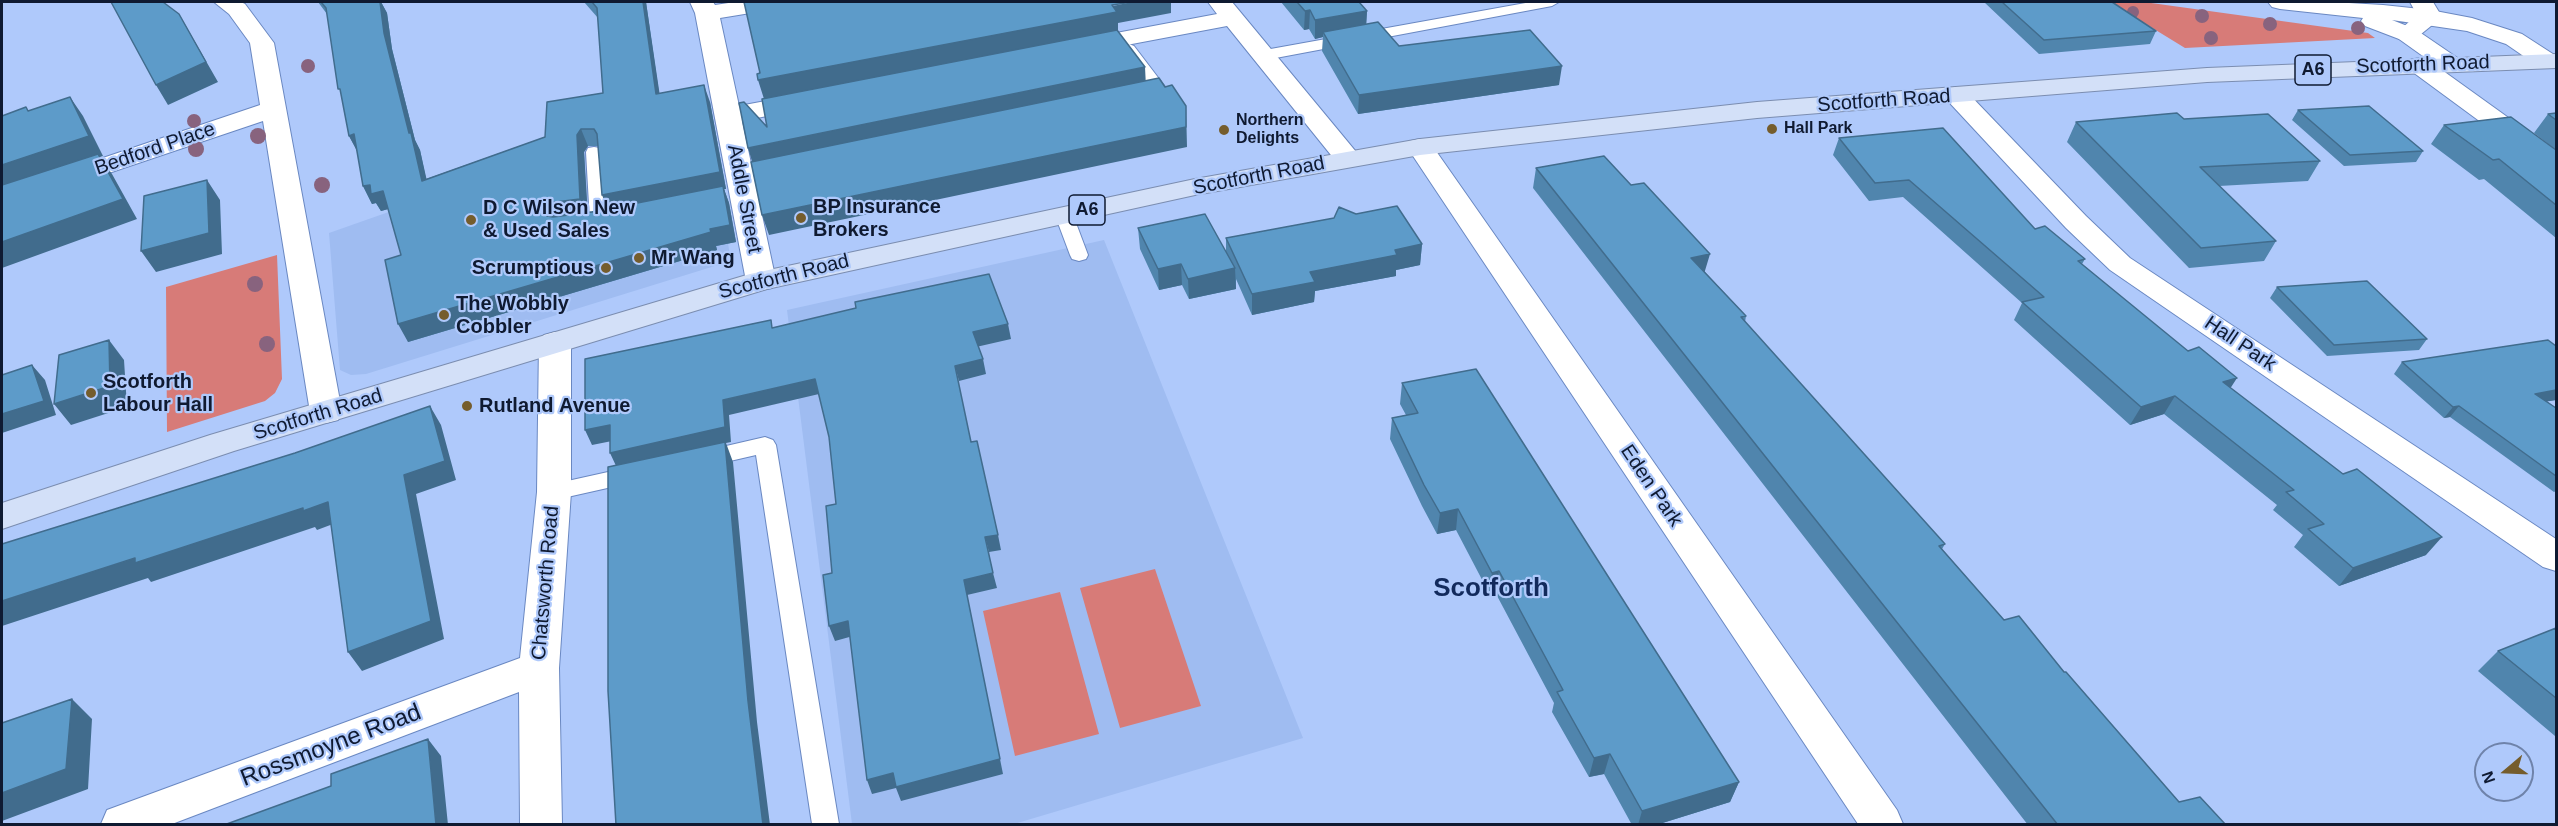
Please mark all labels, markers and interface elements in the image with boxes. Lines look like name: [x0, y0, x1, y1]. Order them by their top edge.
street label: Scotforth Road: [2356, 51, 2490, 79]
road number: A6: [2295, 55, 2331, 85]
street label: Scotforth Road: [1817, 84, 1951, 118]
place label: Northern Delights: [1236, 111, 1304, 149]
street label: Bedford Place: [92, 117, 218, 181]
place label: Hall Park: [1784, 119, 1852, 139]
marker: Hall Park: [1765, 122, 1779, 136]
marker: Northern Delights: [1217, 123, 1231, 137]
street label: Addle Street: [722, 143, 766, 255]
street label: Scotforth Road: [1191, 151, 1327, 201]
place label: BP Insurance Brokers: [813, 195, 941, 242]
road number: A6: [1069, 195, 1105, 225]
place label: D C Wilson New & Used Sales: [483, 196, 635, 243]
marker: BP Insurance Brokers: [794, 211, 808, 225]
marker: D C Wilson New & Used Sales: [464, 213, 478, 227]
place label: Mr Wang: [651, 246, 735, 270]
street label: Scotforth Road: [716, 249, 852, 305]
marker: Mr Wang: [632, 251, 646, 265]
place label: Scrumptious: [472, 256, 594, 280]
marker: Scrumptious: [599, 261, 613, 275]
place label: The Wobbly Cobbler: [456, 292, 569, 339]
marker: The Wobbly Cobbler: [437, 308, 451, 322]
street label: Hall Park: [2200, 311, 2280, 377]
place label: Scotforth Labour Hall: [103, 370, 213, 417]
street label: Scotforth Road: [251, 384, 385, 446]
marker: Scotforth Labour Hall: [84, 386, 98, 400]
place label: Rutland Avenue: [479, 394, 630, 418]
marker: Rutland Avenue: [460, 399, 474, 413]
street label: Eden Park: [1615, 441, 1687, 531]
street label: Chatsworth Road: [527, 505, 565, 661]
district label: Scotforth: [1433, 573, 1549, 605]
street label: Rossmoyne Road: [237, 698, 425, 794]
north arrow: [2474, 742, 2534, 802]
text: N: [2478, 769, 2498, 786]

